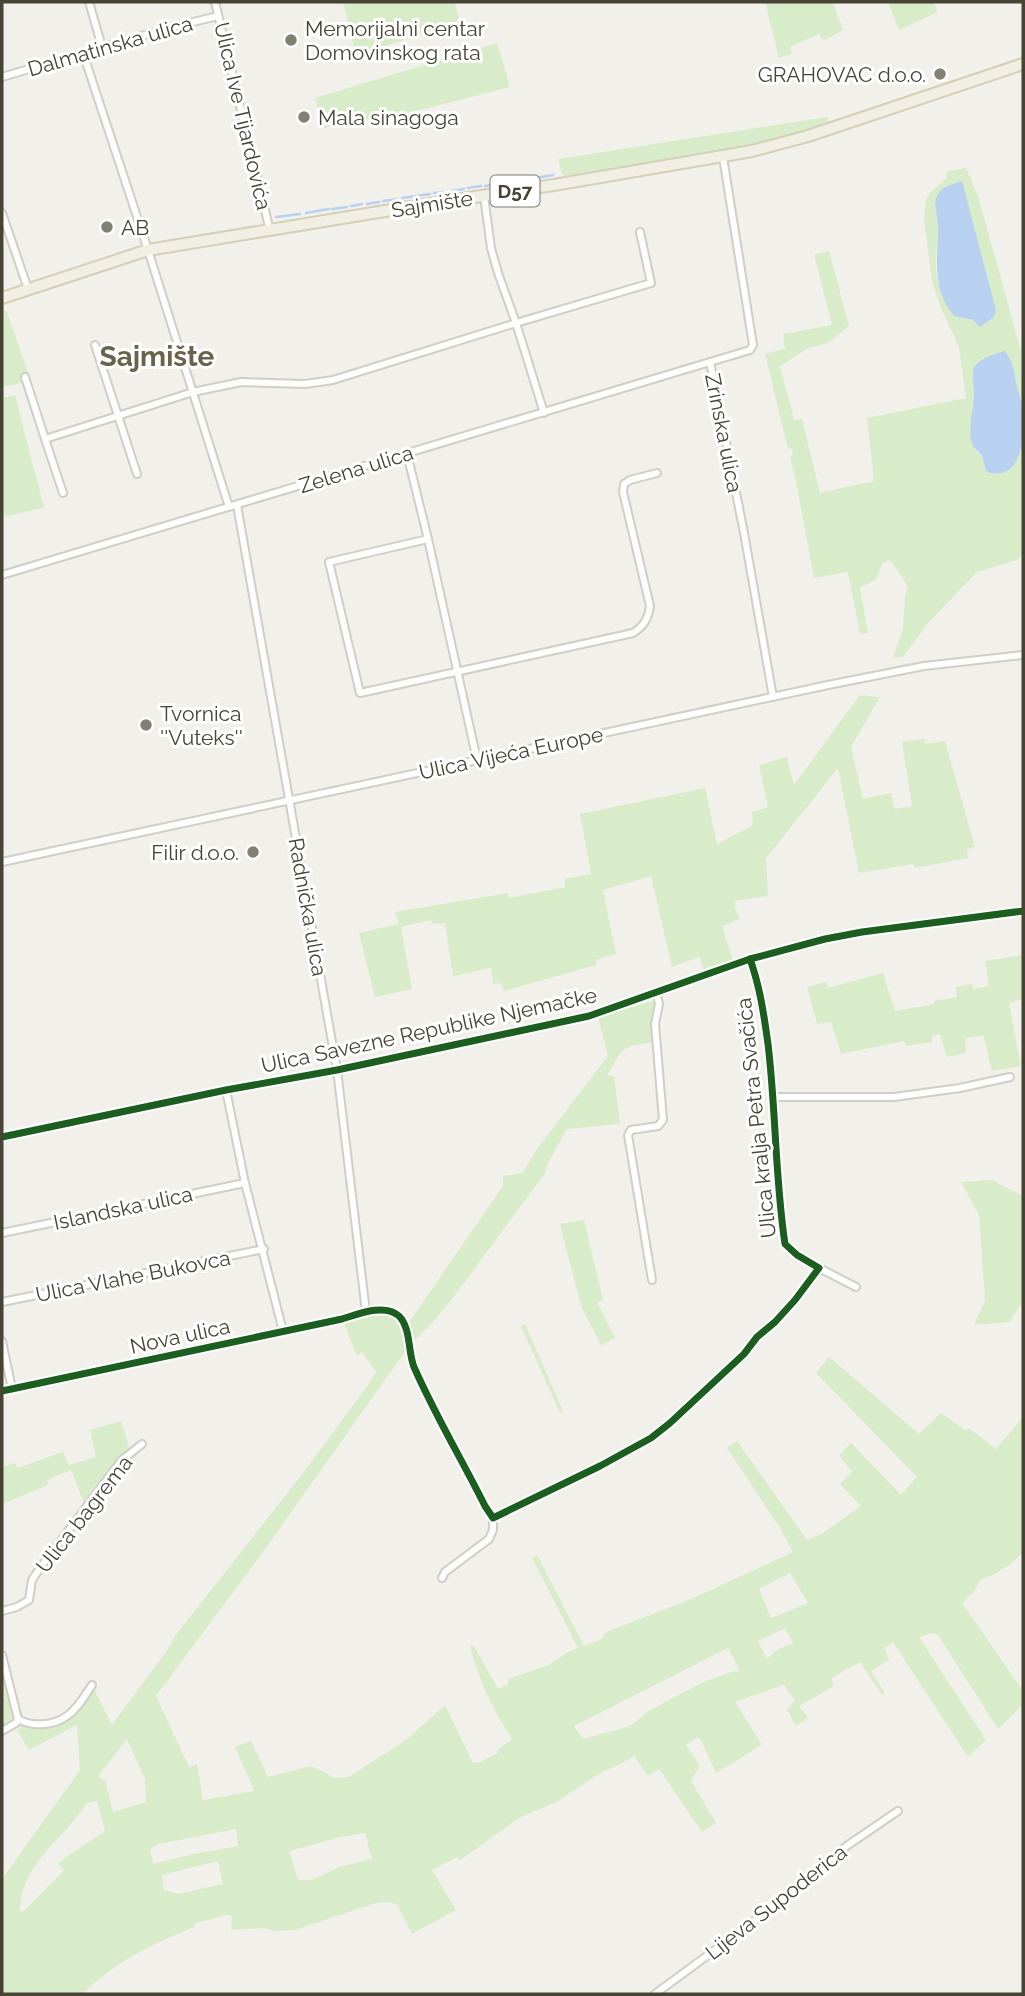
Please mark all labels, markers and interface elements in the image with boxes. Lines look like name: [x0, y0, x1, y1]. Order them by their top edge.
street label: Dalmatinska ulica: [25, 11, 195, 81]
place label: Memorijalni centar Domovinskog rata: [305, 16, 486, 65]
street label: Ulica Ive Tijardovića: [209, 20, 277, 212]
marker: Memorijalni centar Domovinskog rata: [283, 32, 299, 48]
place label: GRAHOVAC d.o.o.: [758, 62, 926, 87]
marker: GRAHOVAC d.o.o.: [932, 66, 948, 82]
place label: Mala sinagoga: [318, 105, 459, 130]
marker: Mala sinagoga: [296, 109, 312, 125]
road number: D57: [490, 176, 540, 206]
street label: Sajmište: [389, 185, 475, 223]
place label: AB: [121, 215, 149, 240]
marker: AB: [99, 219, 115, 235]
district label: Sajmište: [100, 340, 215, 373]
street label: Zrinska ulica: [700, 371, 748, 495]
street label: Zelena ulica: [296, 440, 416, 498]
place label: Tvornica ''Vuteks'': [160, 701, 243, 750]
marker: Tvornica ''Vuteks'': [138, 717, 154, 733]
street label: Ulica Vijeća Europe: [417, 721, 605, 785]
street label: Radnička ulica: [284, 836, 332, 978]
place label: Filir d.o.o.: [151, 840, 239, 865]
marker: Filir d.o.o.: [245, 844, 261, 860]
street label: Ulica Savezne Republike Njemačke: [259, 982, 599, 1078]
street label: Ulica kralja Petra Svačića: [731, 997, 781, 1239]
street label: Islandska ulica: [51, 1181, 195, 1235]
street label: Ulica Vlahe Bukovca: [33, 1245, 233, 1307]
street label: Nova ulica: [128, 1313, 232, 1359]
street label: Ulica bagrema: [30, 1450, 138, 1578]
street label: Lijeva Supoderica: [700, 1839, 852, 1965]

